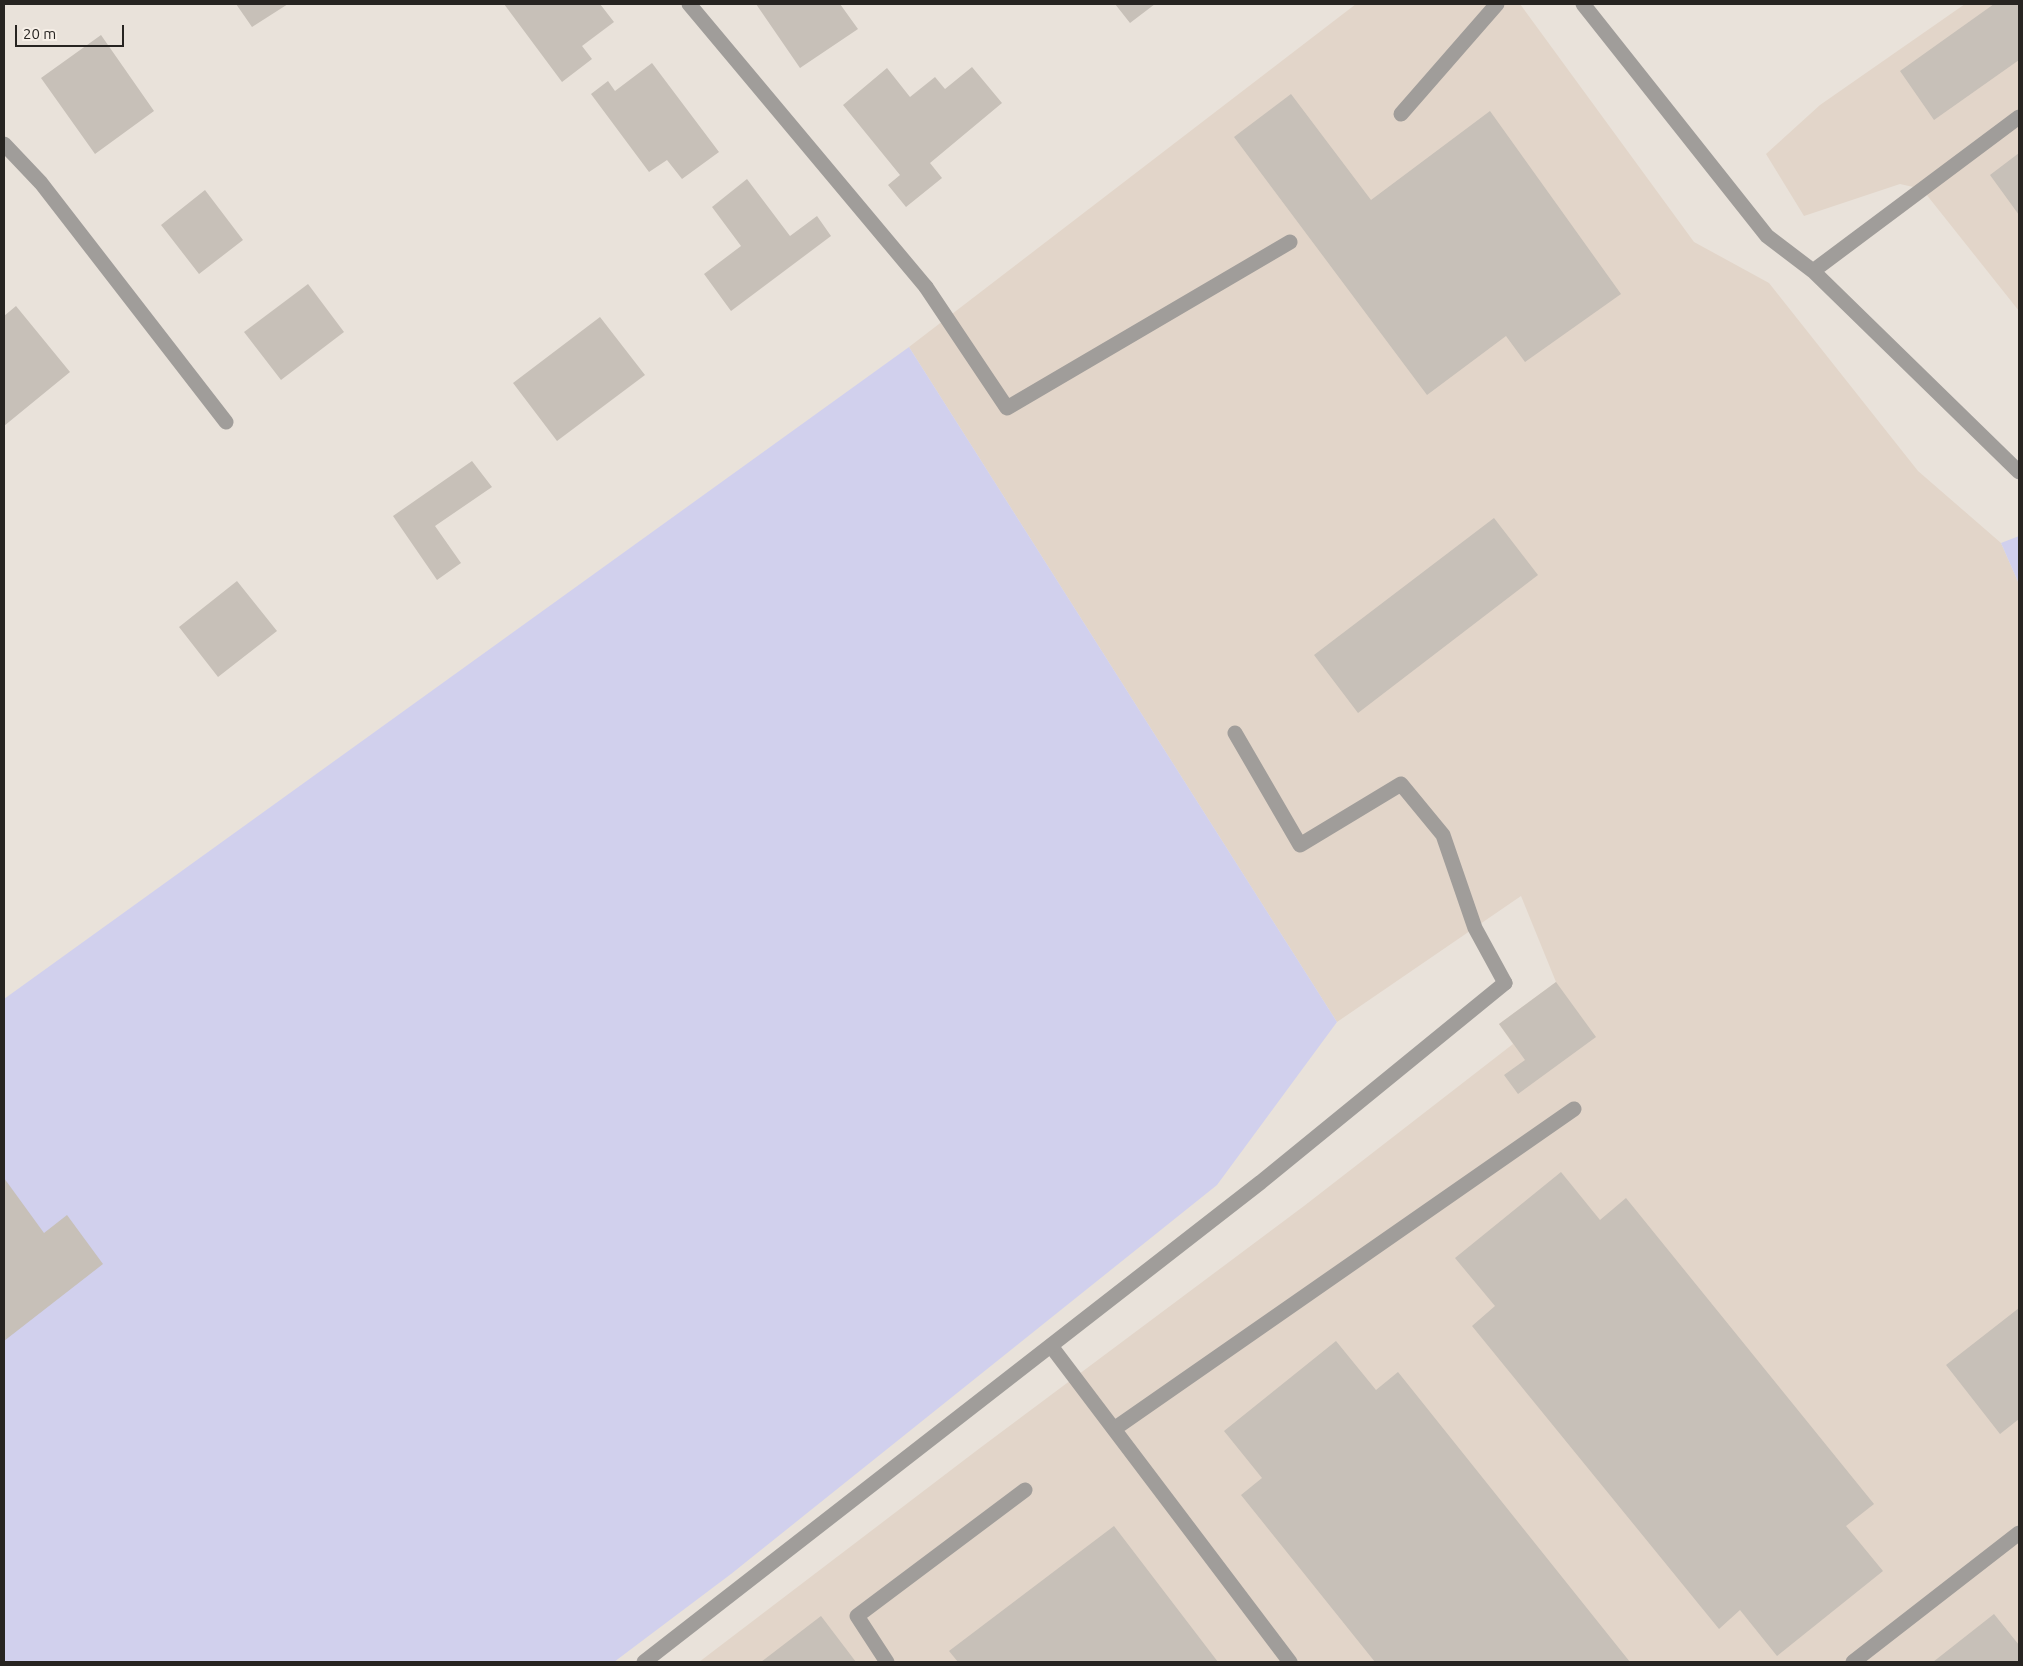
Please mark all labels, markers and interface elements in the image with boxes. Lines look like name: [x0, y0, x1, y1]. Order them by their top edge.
scale bar: [18, 15, 126, 47]
text: 20 m: [23, 25, 56, 42]

